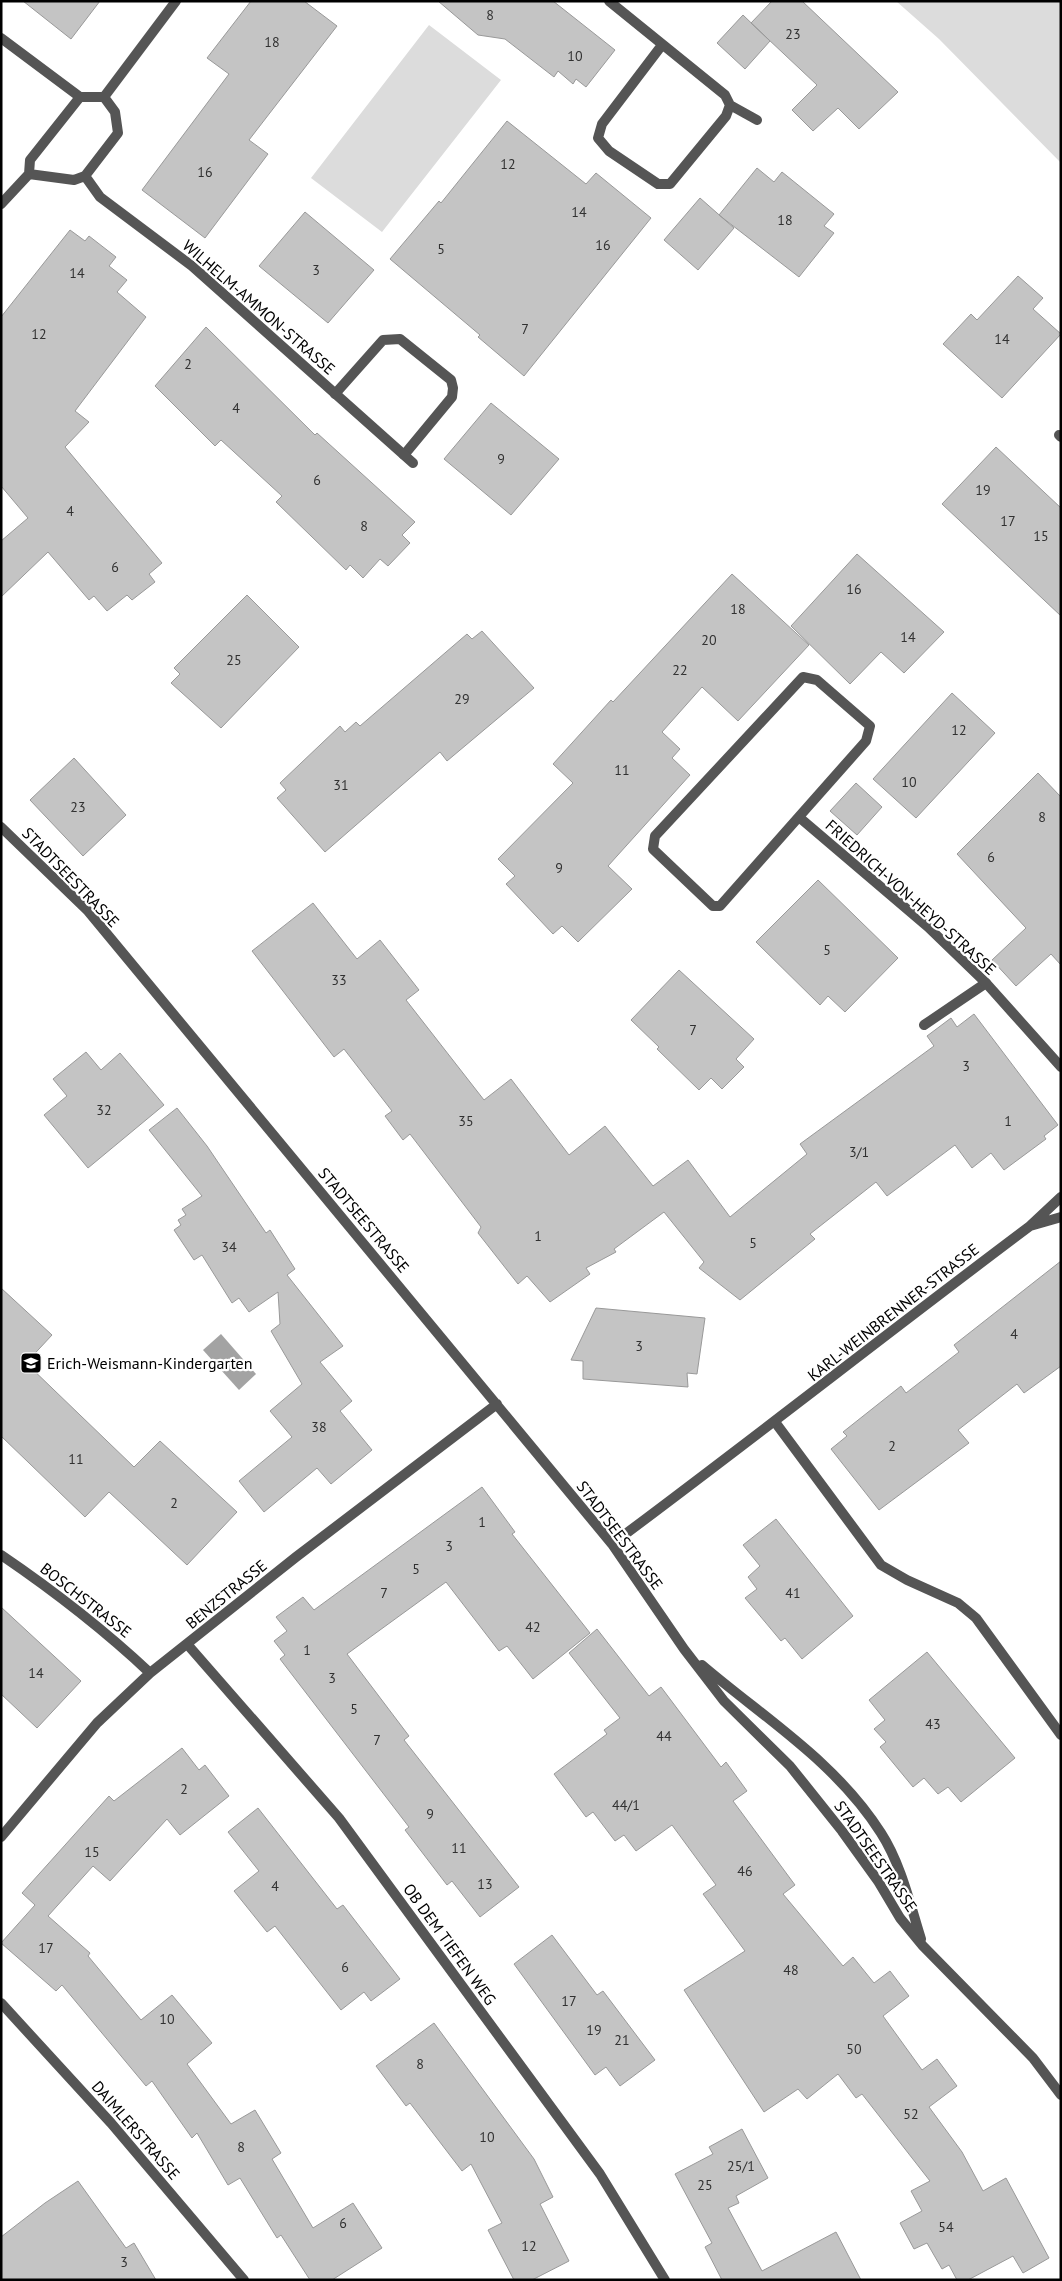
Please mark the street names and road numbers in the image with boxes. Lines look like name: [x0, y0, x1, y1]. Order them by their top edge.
street label: WILHELM-AMMON-STRASSE: [179, 235, 339, 379]
street label: FRIEDRICH-VON-HEYD-STRASSE: [821, 815, 1001, 979]
street label: STADTSEESTRASSE: [18, 823, 124, 931]
street label: STADTSEESTRASSE: [314, 1163, 414, 1277]
street label: KARL-WEINBRENNER-STRASSE: [803, 1239, 983, 1385]
street label: STADTSEESTRASSE: [573, 1477, 667, 1593]
street label: BENZSTRASSE: [181, 1555, 271, 1633]
street label: BOSCHSTRASSE: [36, 1558, 136, 1642]
street label: STADTSEESTRASSE: [830, 1796, 922, 1916]
street label: OB DEM TIEFEN WEG: [399, 1879, 501, 2009]
street label: DAIMLERSTRASSE: [88, 2076, 184, 2184]

